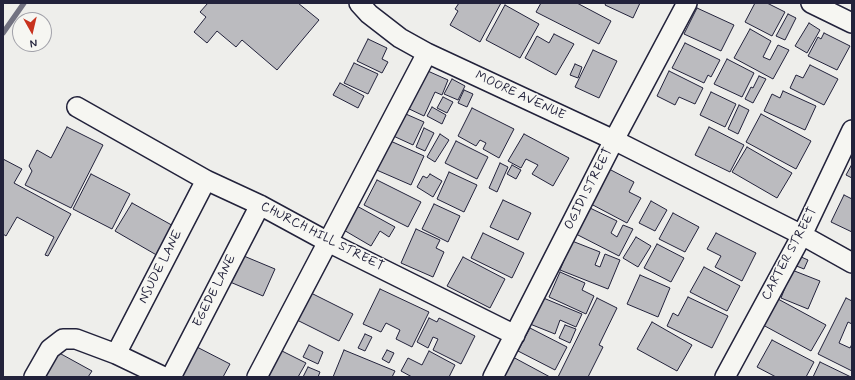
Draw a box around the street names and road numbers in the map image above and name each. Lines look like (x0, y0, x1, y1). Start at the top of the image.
street label: MOORE AVENUE (472, 68, 568, 124)
street label: OGIDI STREET (562, 145, 616, 233)
street label: CHURCH HILL STREET (258, 199, 386, 275)
street label: CARTER STREET (759, 205, 821, 303)
street label: NSUDE LANE (136, 228, 186, 306)
street label: EGEDE LANE (190, 252, 240, 330)

